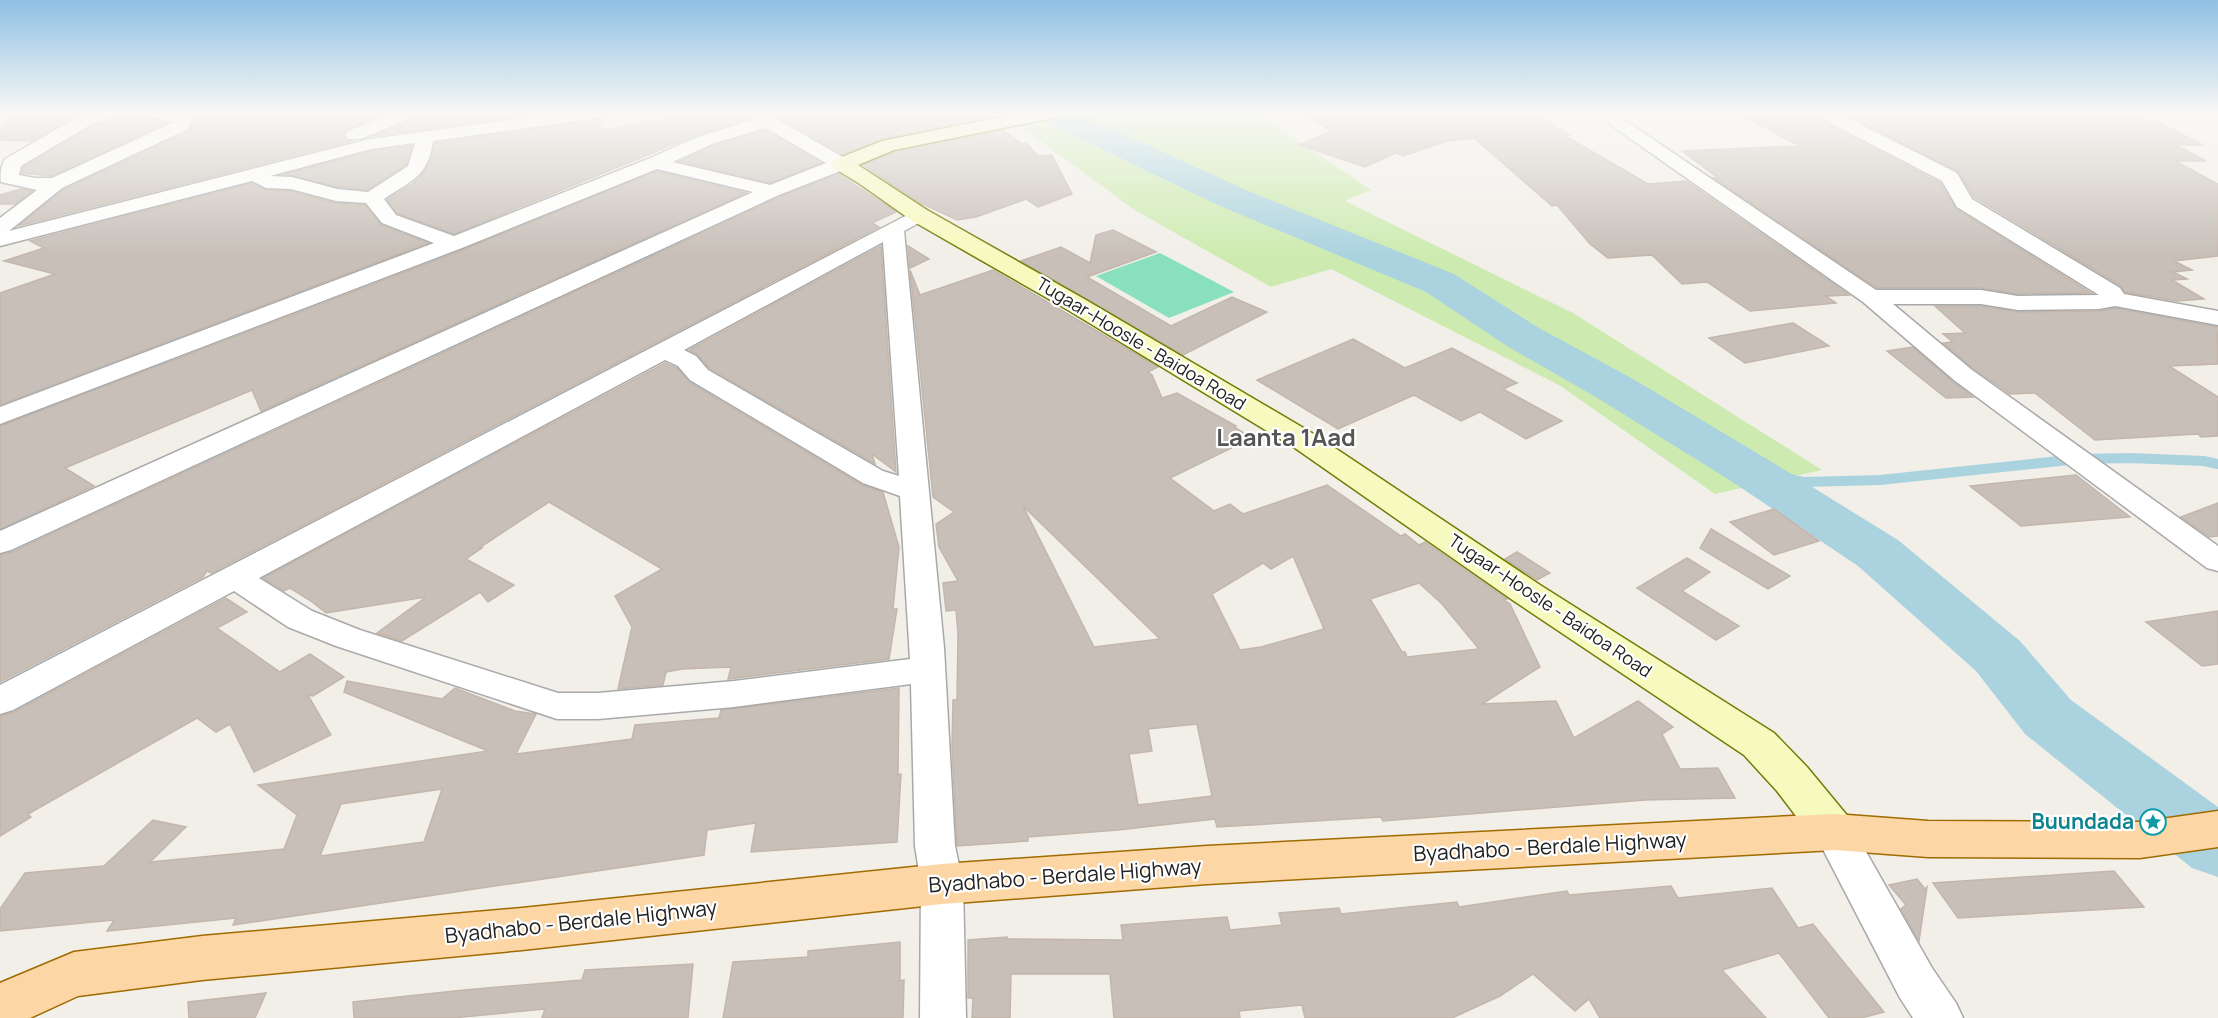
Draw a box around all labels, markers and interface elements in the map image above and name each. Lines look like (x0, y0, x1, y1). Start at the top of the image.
street label: Tugaar-Hoosle - Baidoa Road (1032, 271, 1251, 415)
district label: Laanta 1Aad (1216, 420, 1356, 453)
street label: Tugaar-Hoosle - Baidoa Road (1444, 528, 1657, 682)
place label: Buundada (2031, 807, 2134, 835)
place icon: Buundada (2138, 807, 2168, 837)
street label: Byadhabo - Berdale Highway (1413, 825, 1687, 867)
street label: Byadhabo - Berdale Highway (927, 851, 1202, 899)
street label: Byadhabo - Berdale Highway (443, 893, 718, 949)

